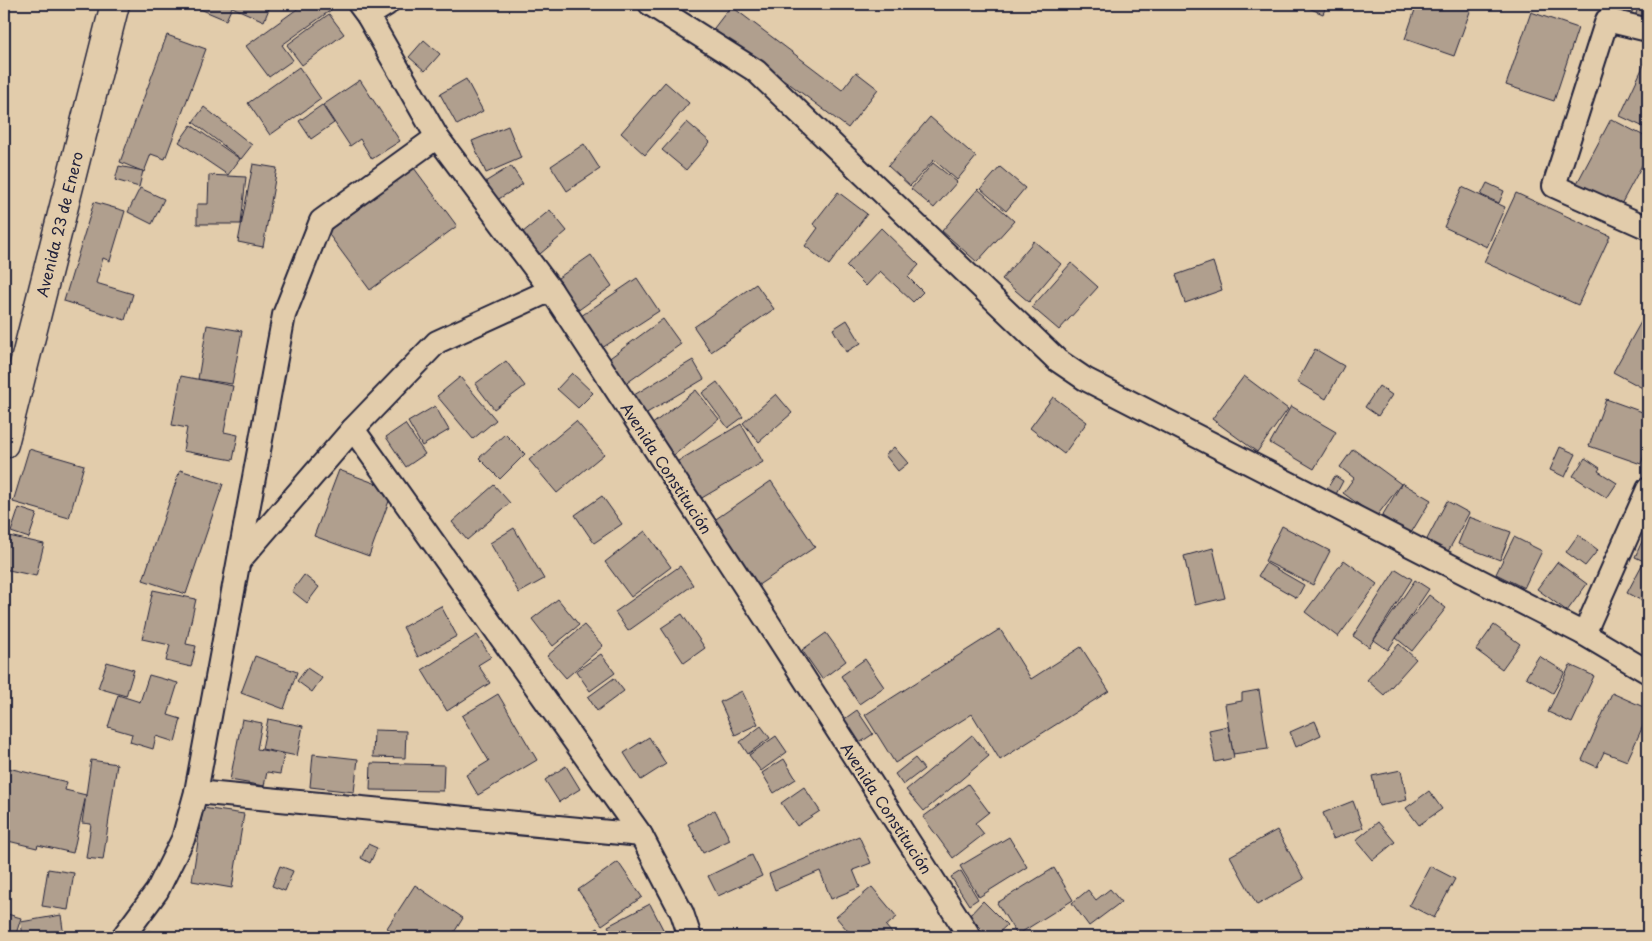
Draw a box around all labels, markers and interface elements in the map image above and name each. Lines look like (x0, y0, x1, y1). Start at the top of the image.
street label: Avenida 23 de Enero (30, 149, 88, 299)
street label: Avenida Constitución (616, 398, 718, 538)
street label: Avenida Constitución (836, 738, 938, 878)

